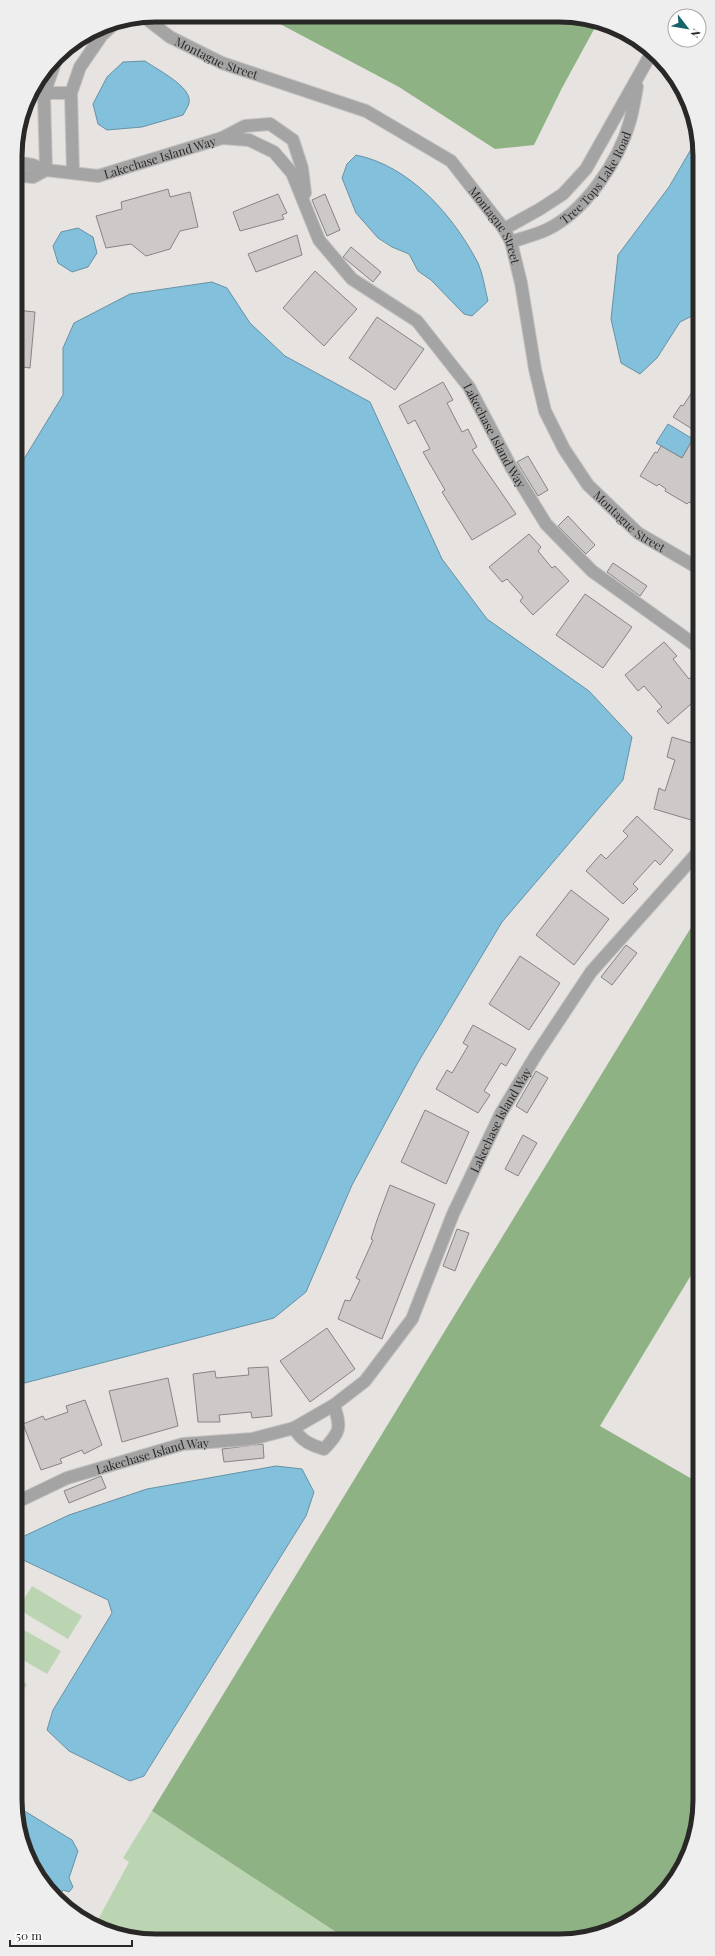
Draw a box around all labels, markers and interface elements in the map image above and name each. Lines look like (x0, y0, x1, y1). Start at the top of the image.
north arrow (667, 8, 707, 48)
text: N (687, 26, 704, 41)
street label: Montague Street (172, 33, 261, 83)
street label: Tree Tops Lake Road (557, 129, 634, 227)
street label: Lakechase Island Way (102, 132, 218, 182)
street label: Montague Street (466, 183, 524, 266)
street label: Lakechase Island Way (460, 380, 530, 491)
street label: Montague Street (590, 487, 669, 556)
street label: Lakechase Island Way (466, 1065, 535, 1175)
street label: Lakechase Island Way (94, 1434, 209, 1477)
scale bar (10, 1922, 132, 1948)
text: 50 m (16, 1927, 42, 1943)

